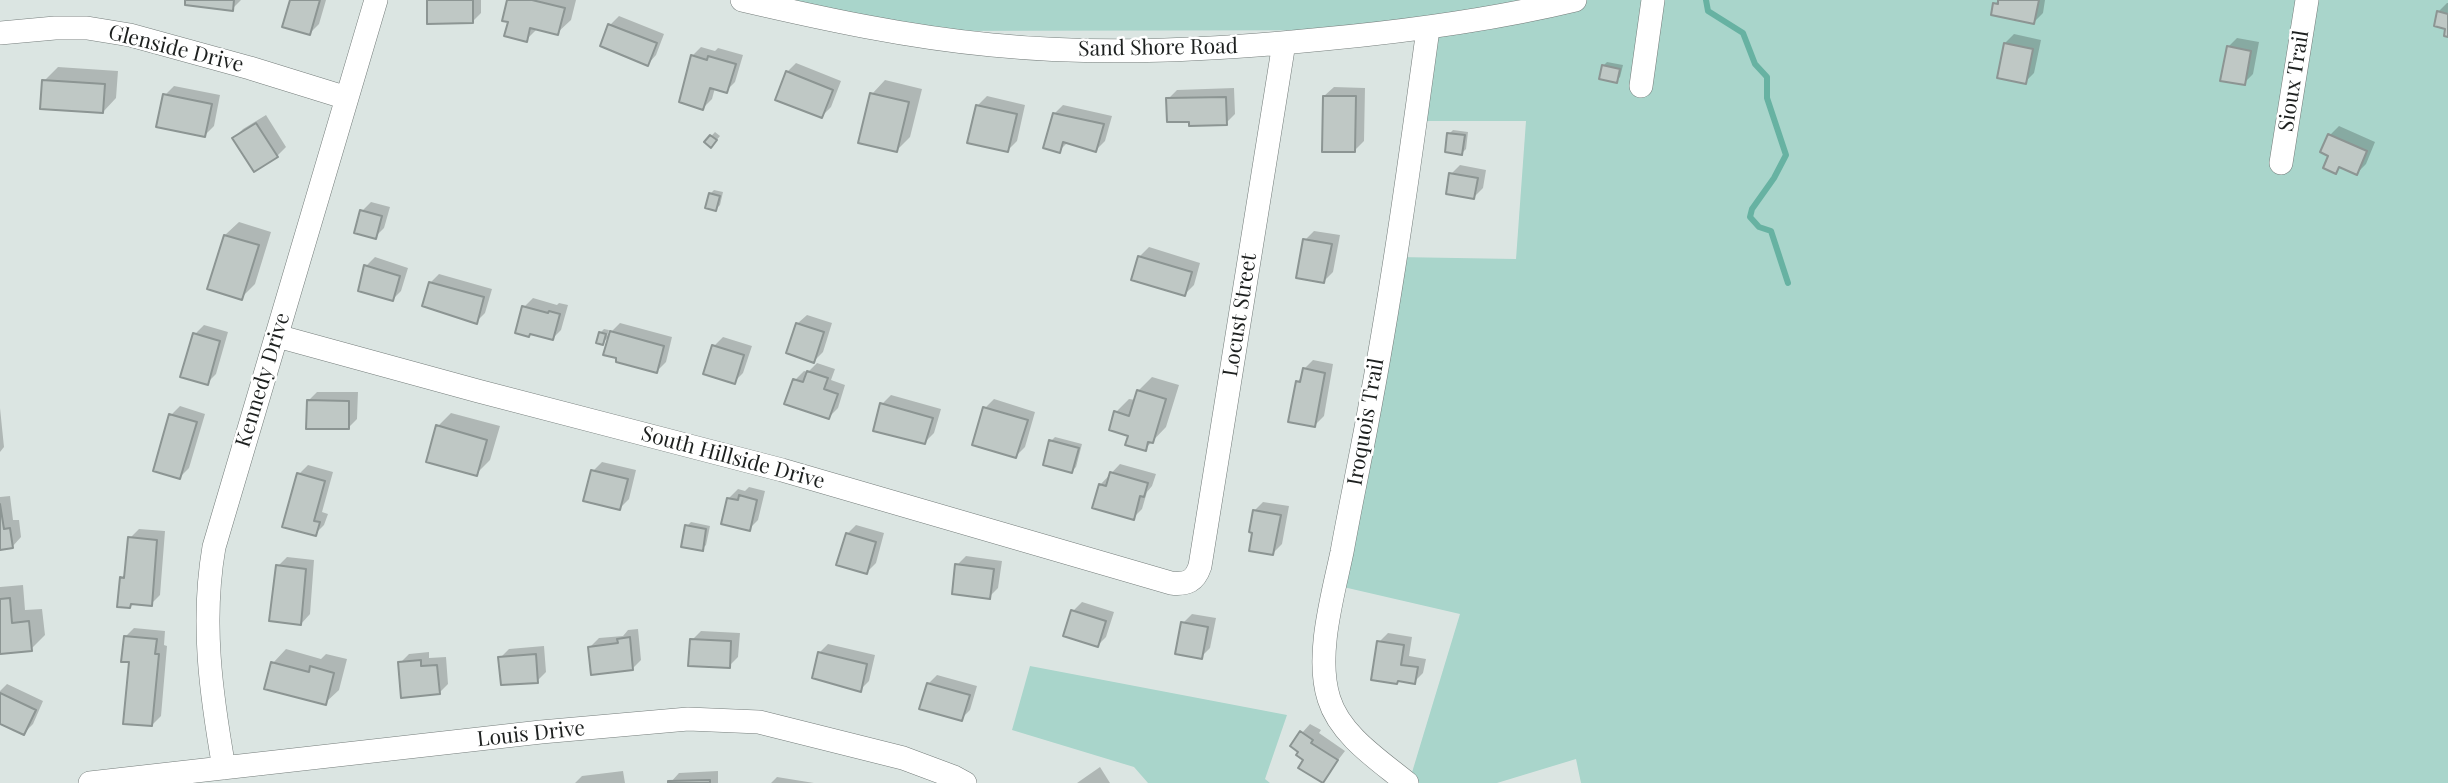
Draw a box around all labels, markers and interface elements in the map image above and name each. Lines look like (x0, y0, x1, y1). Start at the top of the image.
street label: Glenside Drive (106, 20, 246, 78)
street label: Sioux Trail (2274, 28, 2314, 134)
street label: Sand Shore Road (1078, 34, 1238, 62)
street label: Locust Street (1218, 251, 1262, 379)
street label: Kennedy Drive (231, 310, 295, 450)
street label: Iroquois Trail (1342, 356, 1390, 488)
street label: South Hillside Drive (638, 421, 828, 495)
street label: Louis Drive (476, 716, 586, 752)

